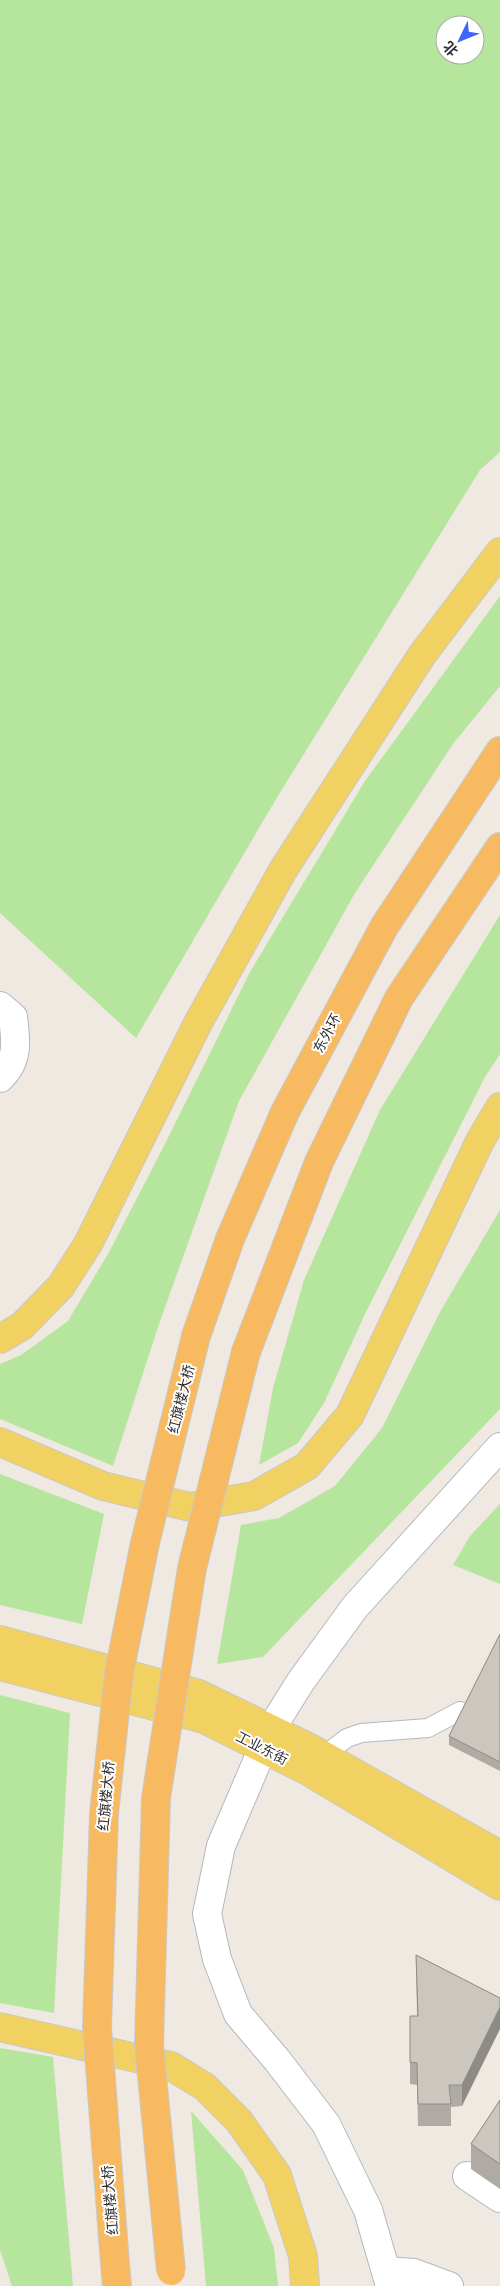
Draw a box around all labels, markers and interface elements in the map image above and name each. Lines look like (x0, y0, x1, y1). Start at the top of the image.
north arrow (435, 15, 485, 65)
text: 北 (439, 38, 462, 60)
street label: 东外环 (309, 1010, 345, 1056)
street label: 红旗楼大桥 (164, 1363, 198, 1435)
street label: 工业东街 (233, 1727, 291, 1769)
street label: 红旗楼大桥 (94, 1760, 118, 1832)
street label: 红旗楼大桥 (98, 2164, 122, 2236)

